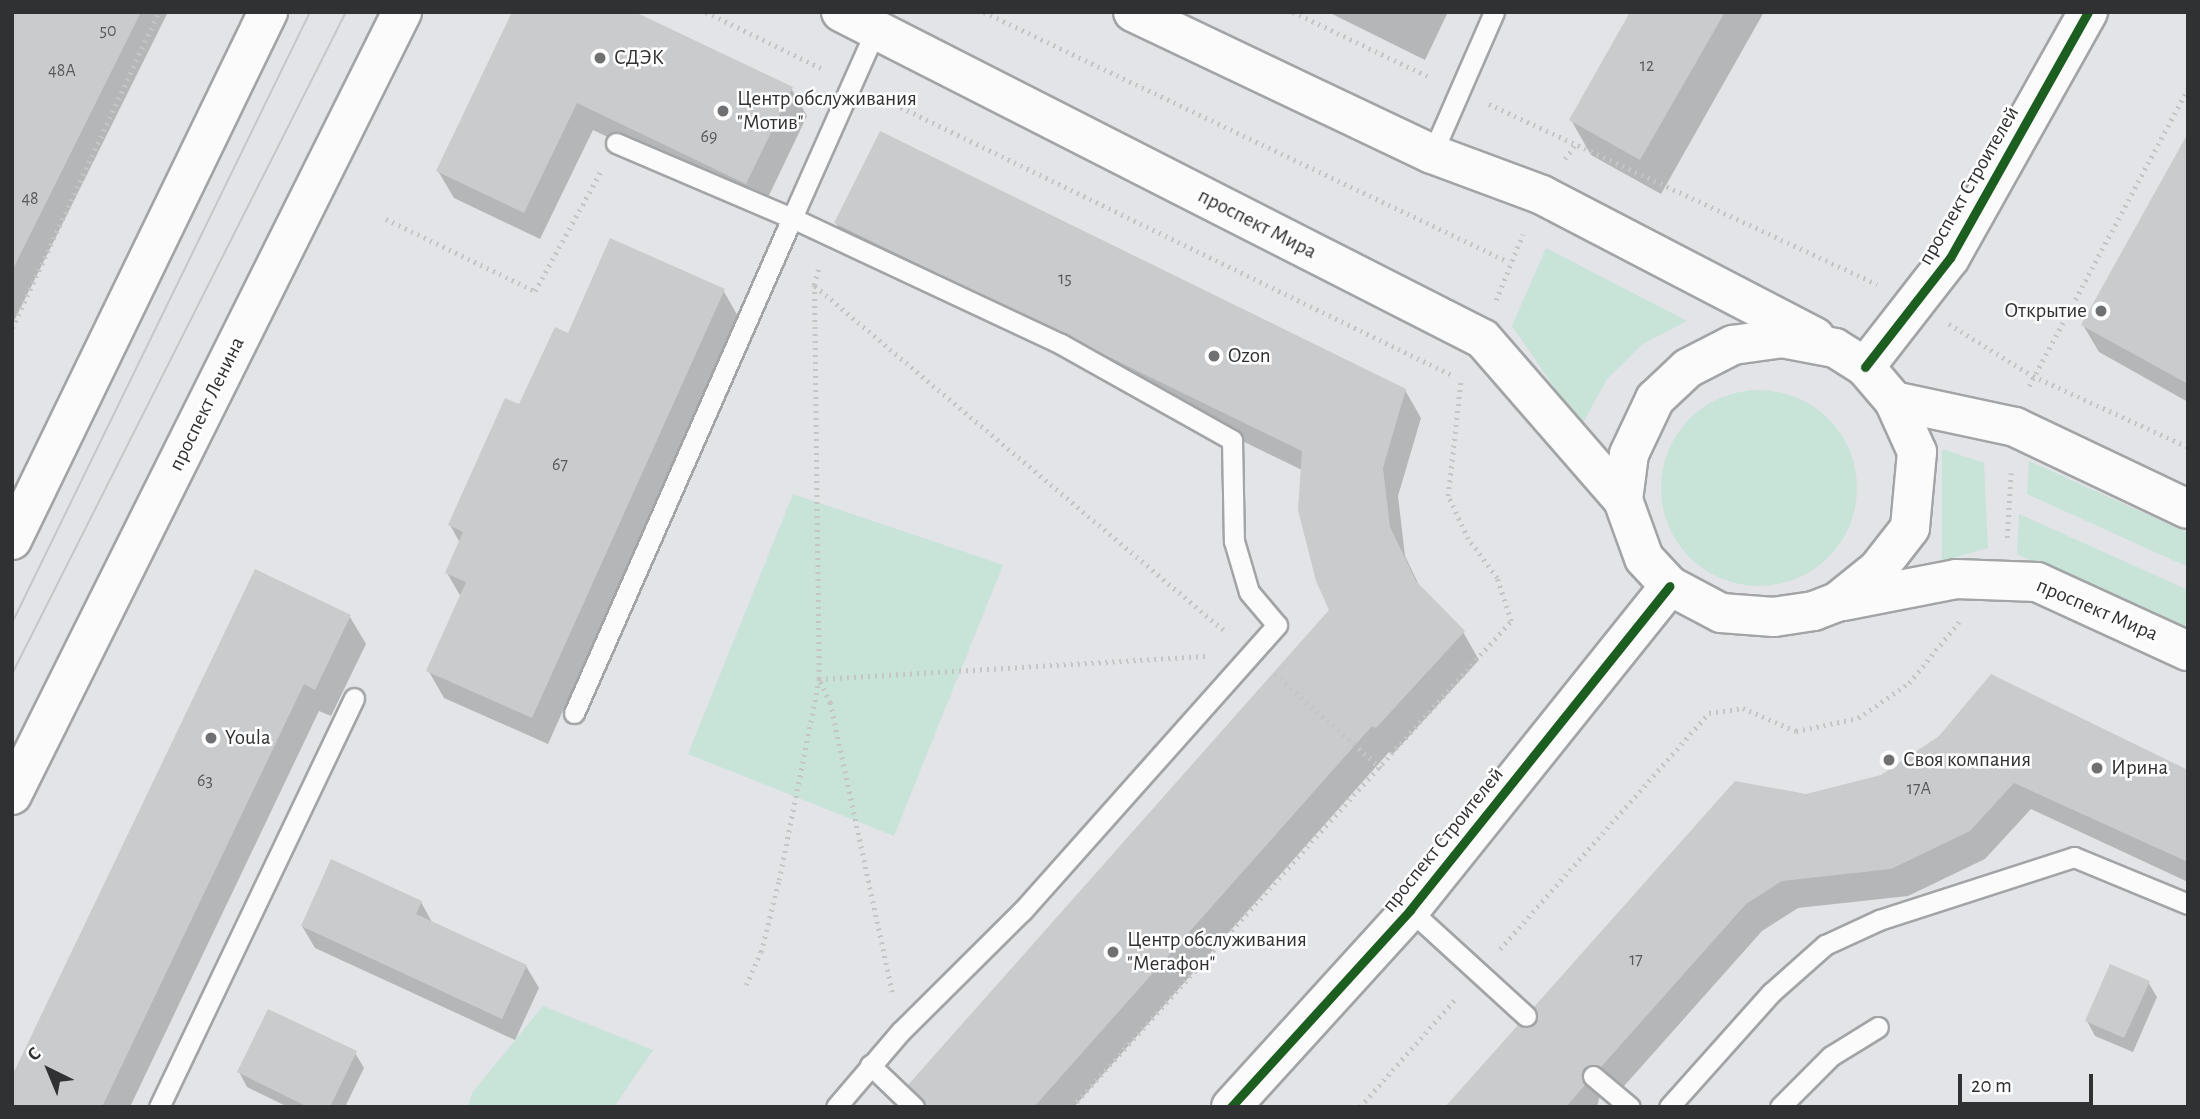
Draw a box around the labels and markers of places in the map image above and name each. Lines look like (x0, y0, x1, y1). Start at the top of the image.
place label: СДЭК (614, 45, 664, 71)
marker: СДЭК (592, 50, 608, 66)
place label: Центр обслуживания "Мотив" (737, 86, 917, 136)
marker: Центр обслуживания "Мотив" (715, 103, 731, 119)
place label: Открытие (2004, 298, 2087, 324)
marker: Открытие (2093, 303, 2109, 319)
place label: Ozon (1228, 343, 1271, 369)
marker: Ozon (1206, 348, 1222, 364)
place label: Youla (225, 725, 271, 751)
marker: Youla (203, 730, 219, 746)
place label: Своя компания (1903, 747, 2031, 773)
marker: Своя компания (1881, 752, 1897, 768)
place label: Ирина (2111, 755, 2168, 781)
marker: Ирина (2089, 760, 2105, 776)
place label: Центр обслуживания "Мегафон" (1127, 927, 1307, 977)
marker: Центр обслуживания "Мегафон" (1105, 944, 1121, 960)

